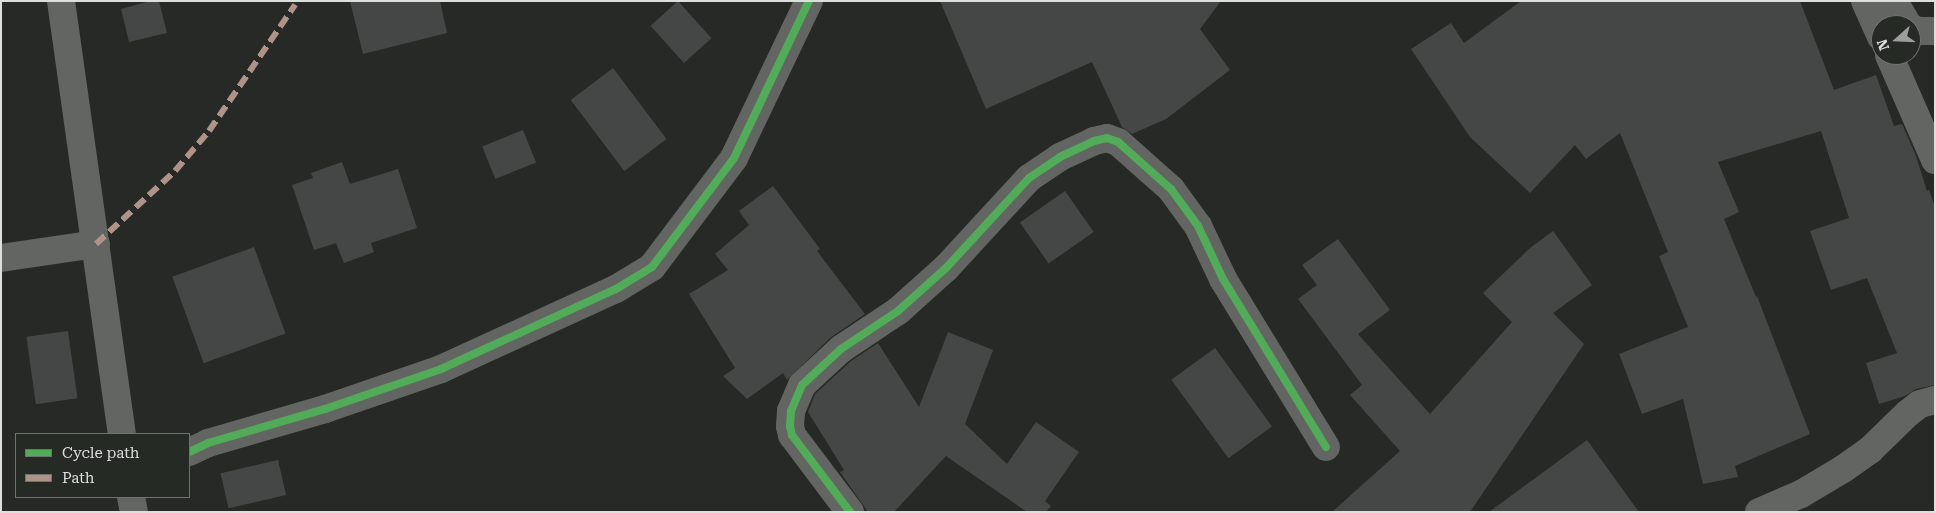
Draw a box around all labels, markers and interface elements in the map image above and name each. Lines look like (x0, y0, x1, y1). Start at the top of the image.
north arrow (1871, 15, 1921, 65)
text: N (1873, 37, 1892, 53)
legend (15, 433, 190, 498)
text: Cycle path (62, 444, 139, 462)
text: Path (62, 469, 95, 487)

